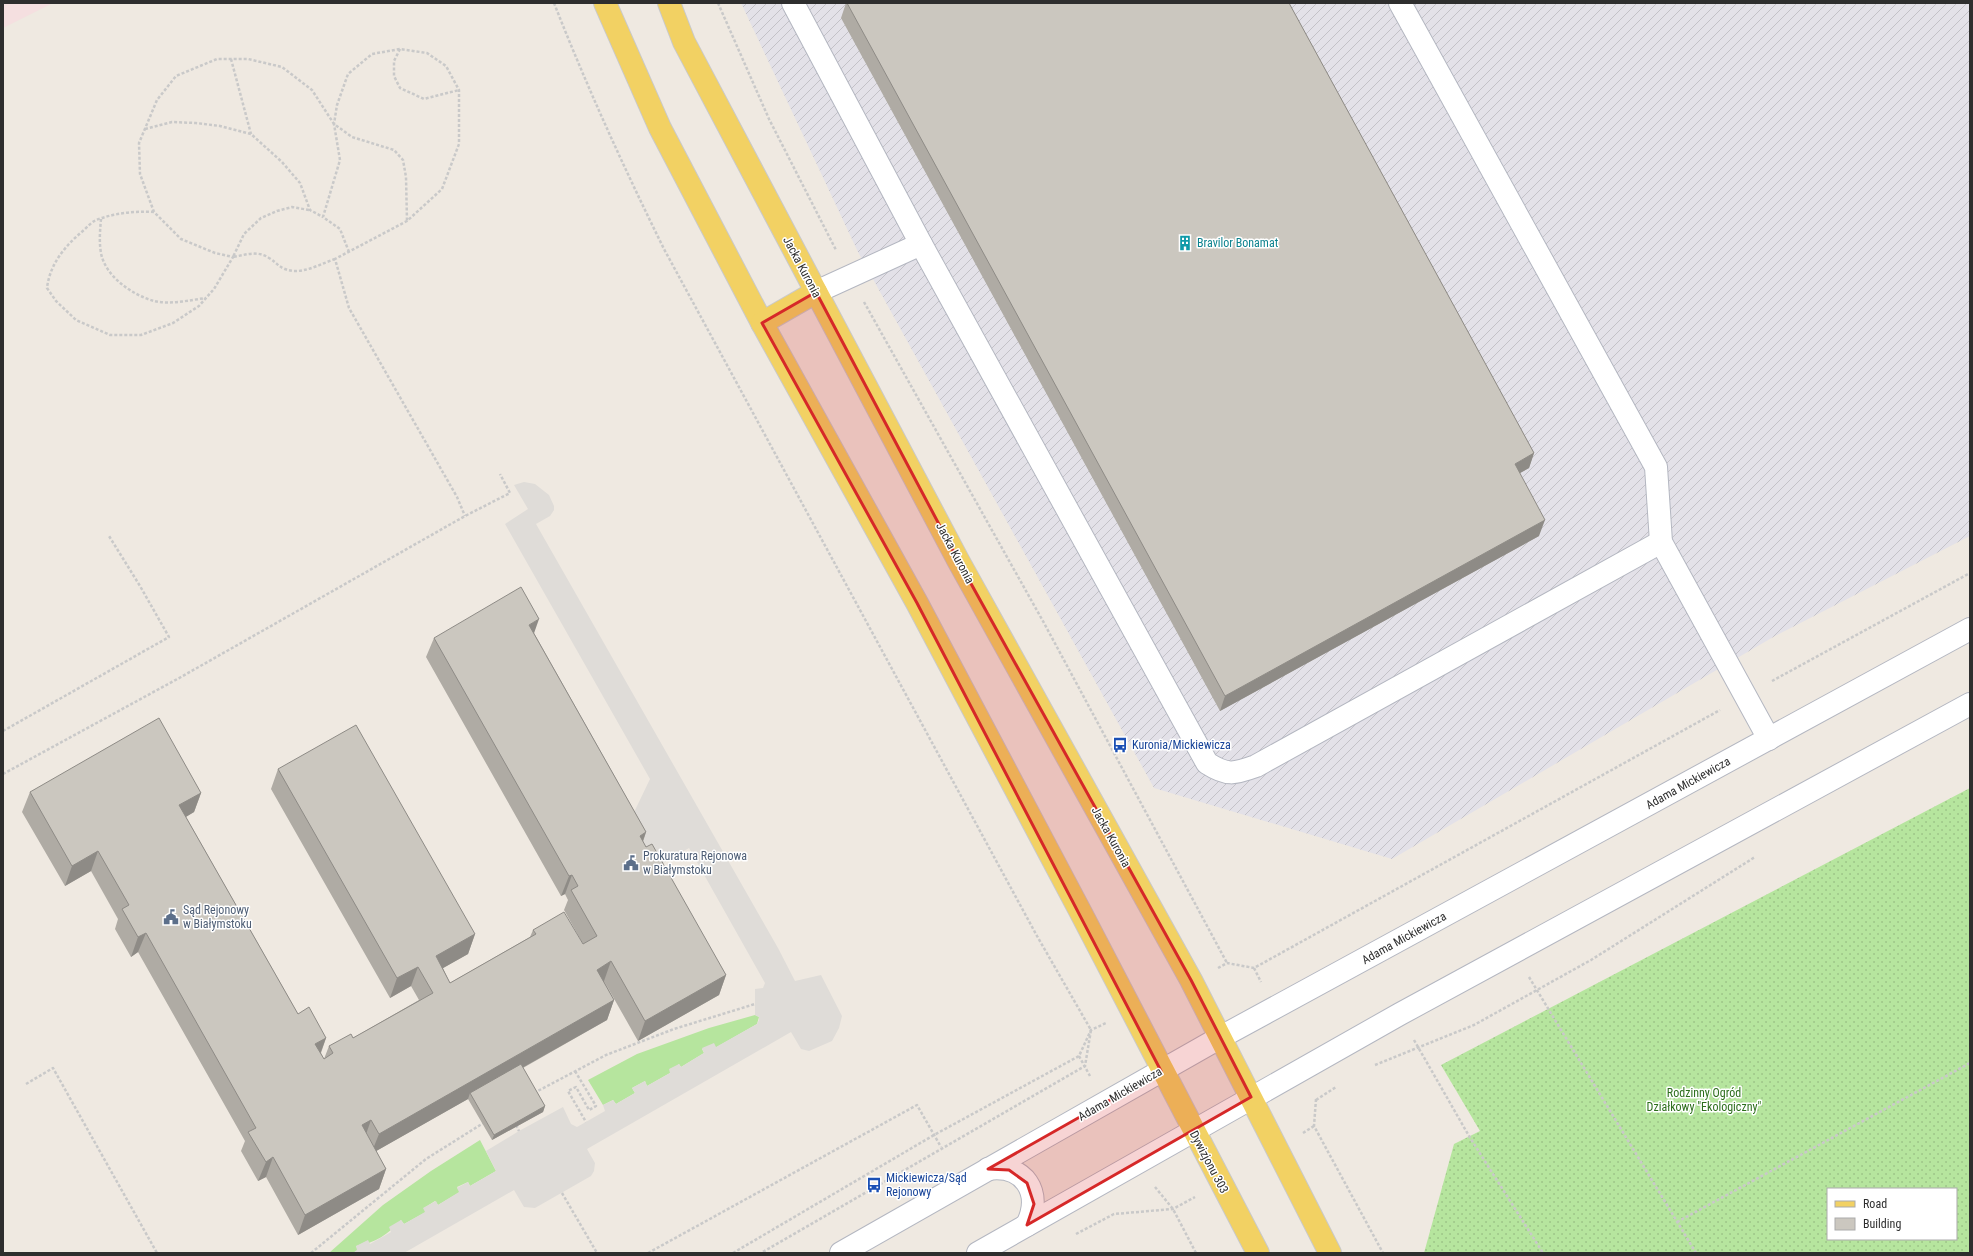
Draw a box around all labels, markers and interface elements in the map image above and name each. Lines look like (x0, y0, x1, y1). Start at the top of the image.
street label: Jacka Kuronia (780, 234, 824, 300)
building icon: Bravilor Bonamat (1176, 234, 1194, 252)
place label: Bravilor Bonamat (1197, 236, 1279, 250)
street label: Jacka Kuronia (933, 520, 977, 586)
bus stop icon: Kuronia/Mickiewicza (1111, 736, 1129, 754)
place label: Kuronia/Mickiewicza (1132, 738, 1231, 752)
street label: Adama Mickiewicza (1643, 754, 1733, 812)
street label: Jacka Kuronia (1089, 804, 1134, 870)
place label: Prokuratura Rejonowa w Białymstoku (643, 849, 747, 877)
public building icon: Prokuratura Rejonowa w Białymstoku (622, 854, 640, 872)
place label: Sąd Rejonowy w Białymstoku (183, 903, 252, 931)
public building icon: Sąd Rejonowy w Białymstoku (162, 908, 180, 926)
street label: Adama Mickiewicza (1359, 909, 1449, 967)
street label: Adama Mickiewicza (1076, 1064, 1165, 1124)
park label: Rodzinny Ogród Działkowy "Ekologiczny" (1647, 1086, 1762, 1114)
street label: Dywizjonu 303 (1187, 1128, 1231, 1196)
place label: Mickiewicza/Sąd Rejonowy (886, 1171, 967, 1199)
bus stop icon: Mickiewicza/Sąd Rejonowy (865, 1176, 883, 1194)
legend (1827, 1188, 1957, 1240)
text: Road (1863, 1197, 1887, 1211)
text: Building (1863, 1217, 1901, 1231)

